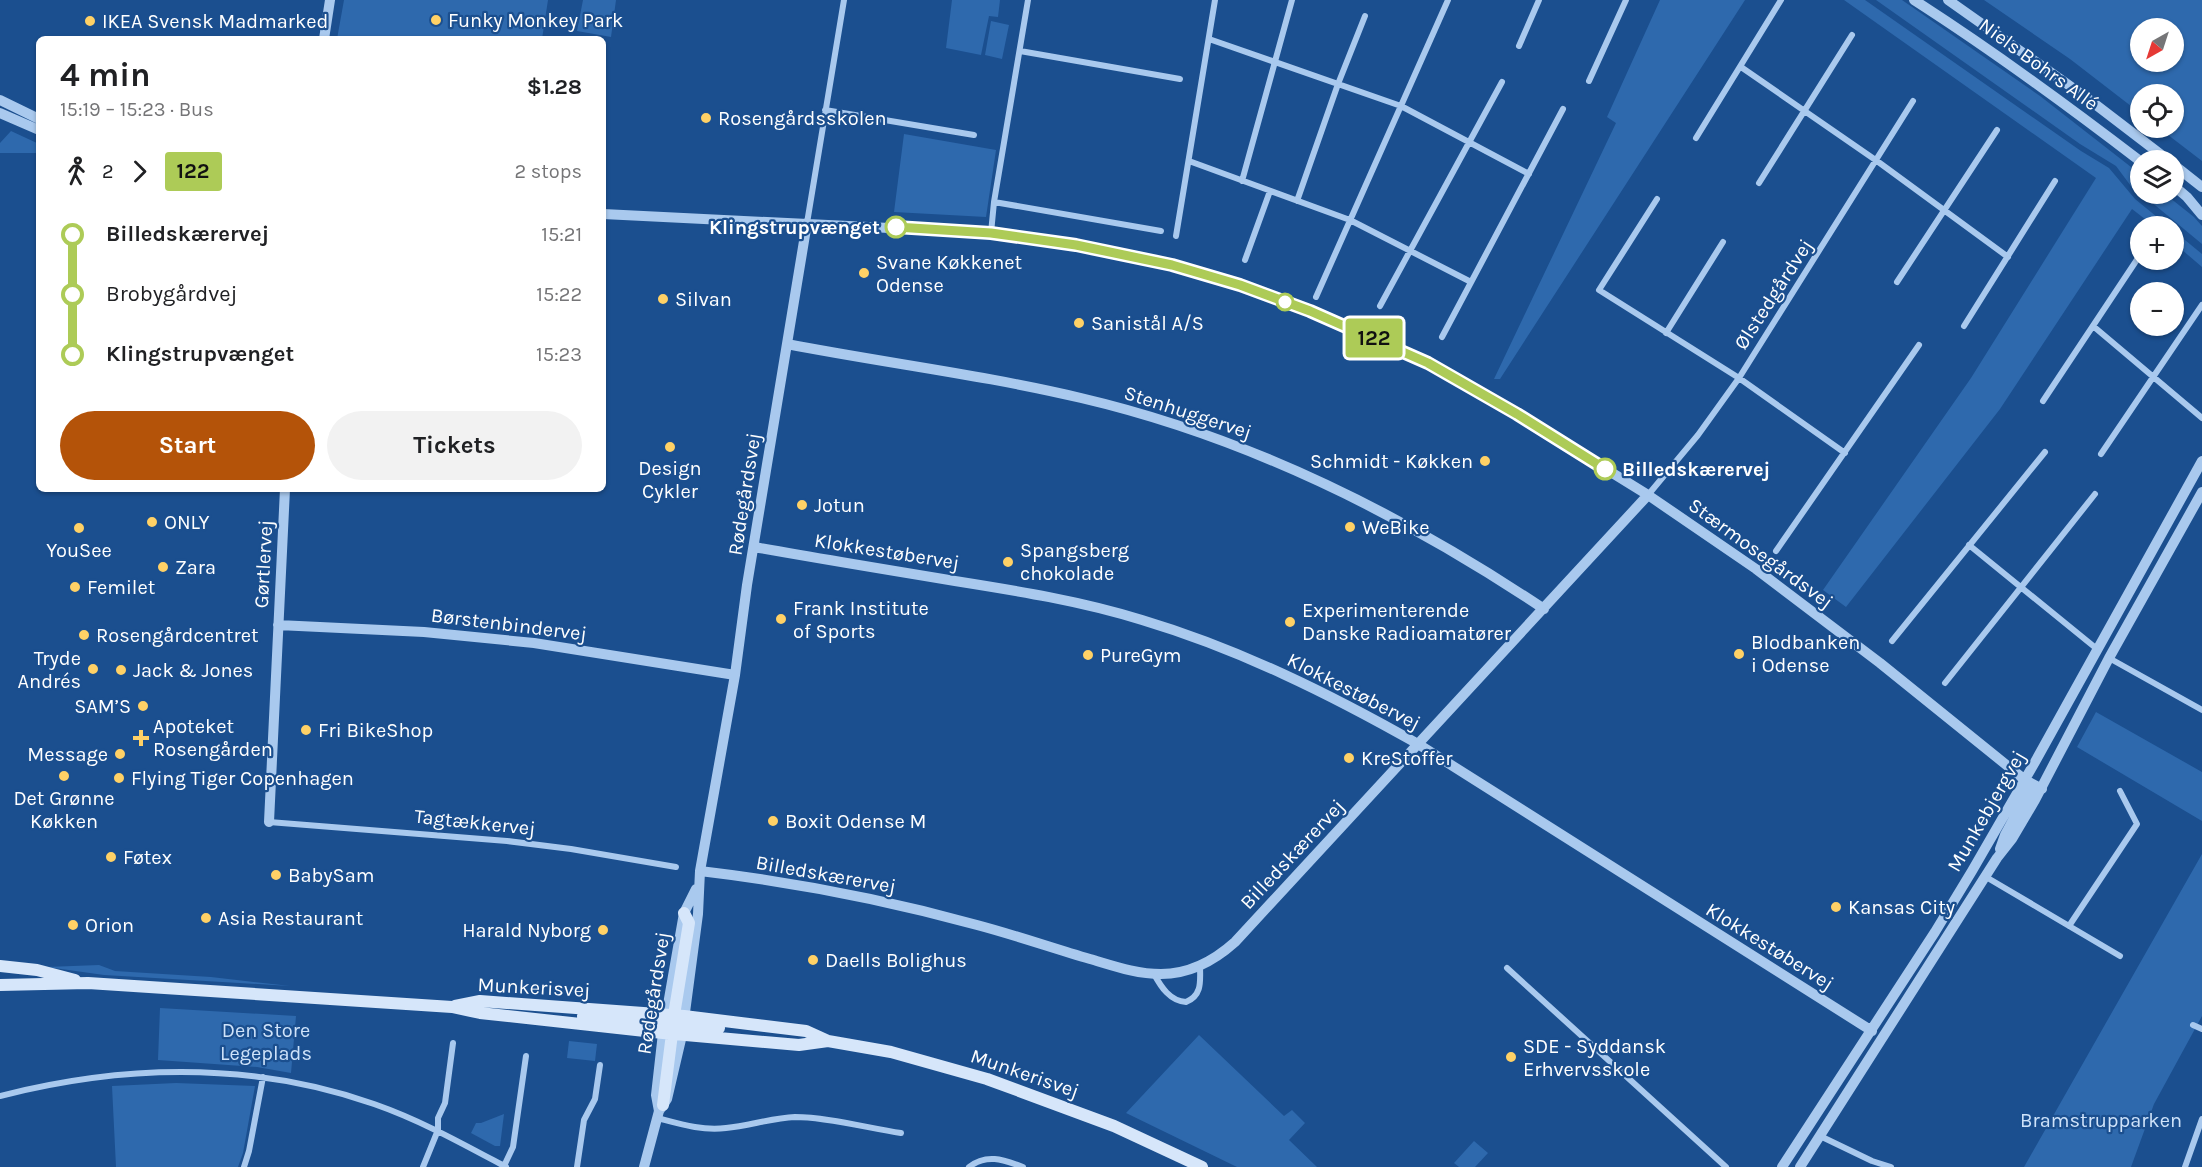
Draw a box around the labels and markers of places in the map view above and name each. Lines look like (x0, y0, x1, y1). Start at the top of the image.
place label: Funky Monkey Park (448, 9, 623, 32)
place label: IKEA Svensk Madmarked (102, 10, 328, 33)
marker: Funky Monkey Park (429, 13, 443, 27)
marker: IKEA Svensk Madmarked (83, 14, 97, 28)
place label: Rosengårdsskolen (718, 107, 887, 130)
marker: Rosengårdsskolen (699, 111, 713, 125)
place label: Klingstrupvænget (709, 216, 880, 239)
marker: Klingstrupvænget (885, 216, 907, 238)
place label: Svane Køkkenet Odense (876, 251, 1022, 297)
marker: Svane Køkkenet Odense (857, 266, 871, 280)
place label: Silvan (675, 288, 732, 311)
marker: Silvan (656, 292, 670, 306)
unlabelled marker (1276, 293, 1294, 311)
place label: Sanistål A/S (1091, 312, 1204, 335)
marker: Sanistål A/S (1072, 316, 1086, 330)
marker: Design Cykler (663, 440, 677, 454)
place label: Schmidt - Køkken (1310, 450, 1473, 473)
marker: Schmidt - Køkken (1478, 454, 1492, 468)
place label: Design Cykler (638, 457, 702, 503)
marker: Billedskærervej (1594, 458, 1616, 480)
place label: Billedskærervej (1622, 458, 1770, 481)
place label: Jotun (814, 494, 865, 517)
marker: Jotun (795, 498, 809, 512)
place label: ONLY (164, 511, 210, 534)
marker: ONLY (145, 515, 159, 529)
place label: WeBike (1362, 516, 1429, 539)
marker: WeBike (1343, 520, 1357, 534)
marker: YouSee (72, 521, 86, 535)
place label: YouSee (46, 539, 112, 562)
place label: Spangsberg chokolade (1020, 539, 1129, 585)
marker: Spangsberg chokolade (1001, 555, 1015, 569)
place label: Zara (175, 556, 216, 579)
marker: Zara (156, 560, 170, 574)
place label: Femilet (87, 576, 156, 599)
marker: Femilet (68, 580, 82, 594)
place label: Frank Institute of Sports (793, 597, 929, 643)
place label: Experimenterende Danske Radioamatører (1302, 599, 1512, 645)
marker: Frank Institute of Sports (774, 612, 788, 626)
marker: Experimenterende Danske Radioamatører (1283, 615, 1297, 629)
place label: Rosengårdcentret (96, 624, 259, 647)
marker: Rosengårdcentret (77, 628, 91, 642)
place label: Blodbanken i Odense (1751, 631, 1860, 677)
place label: PureGym (1100, 644, 1182, 667)
place label: Tryde Andrés (18, 647, 81, 693)
marker: Blodbanken i Odense (1732, 647, 1746, 661)
marker: PureGym (1081, 648, 1095, 662)
place label: Jack & Jones (133, 659, 253, 682)
marker: Tryde Andrés (86, 662, 100, 676)
marker: Jack & Jones (114, 663, 128, 677)
place label: SAM’S (74, 695, 131, 718)
marker: SAM’S (136, 699, 150, 713)
place label: Apoteket Rosengården (153, 715, 273, 761)
place label: Fri BikeShop (318, 719, 433, 742)
marker: Fri BikeShop (299, 723, 313, 737)
marker: Apoteket Rosengården (134, 731, 148, 745)
place label: Message (27, 743, 108, 766)
marker: Message (113, 747, 127, 761)
place label: KreStoffer (1361, 747, 1453, 770)
marker: KreStoffer (1342, 751, 1356, 765)
place label: Flying Tiger Copenhagen (131, 767, 354, 790)
marker: Det Grønne Køkken (57, 769, 71, 783)
marker: Flying Tiger Copenhagen (112, 771, 126, 785)
place label: Det Grønne Køkken (13, 787, 115, 833)
place label: Boxit Odense M (785, 810, 926, 833)
marker: Boxit Odense M (766, 814, 780, 828)
place label: Føtex (123, 846, 172, 869)
marker: Føtex (104, 850, 118, 864)
place label: BabySam (288, 864, 374, 887)
marker: BabySam (269, 868, 283, 882)
place label: Kansas City (1848, 896, 1955, 919)
marker: Kansas City (1829, 900, 1843, 914)
place label: Asia Restaurant (218, 907, 364, 930)
marker: Asia Restaurant (199, 911, 213, 925)
place label: Orion (85, 914, 134, 937)
marker: Orion (66, 918, 80, 932)
place label: Harald Nyborg (462, 919, 591, 942)
marker: Harald Nyborg (596, 923, 610, 937)
place label: Daells Bolighus (825, 949, 967, 972)
marker: Daells Bolighus (806, 953, 820, 967)
place label: SDE - Syddansk Erhvervsskole (1523, 1035, 1666, 1081)
marker: SDE - Syddansk Erhvervsskole (1504, 1050, 1518, 1064)

